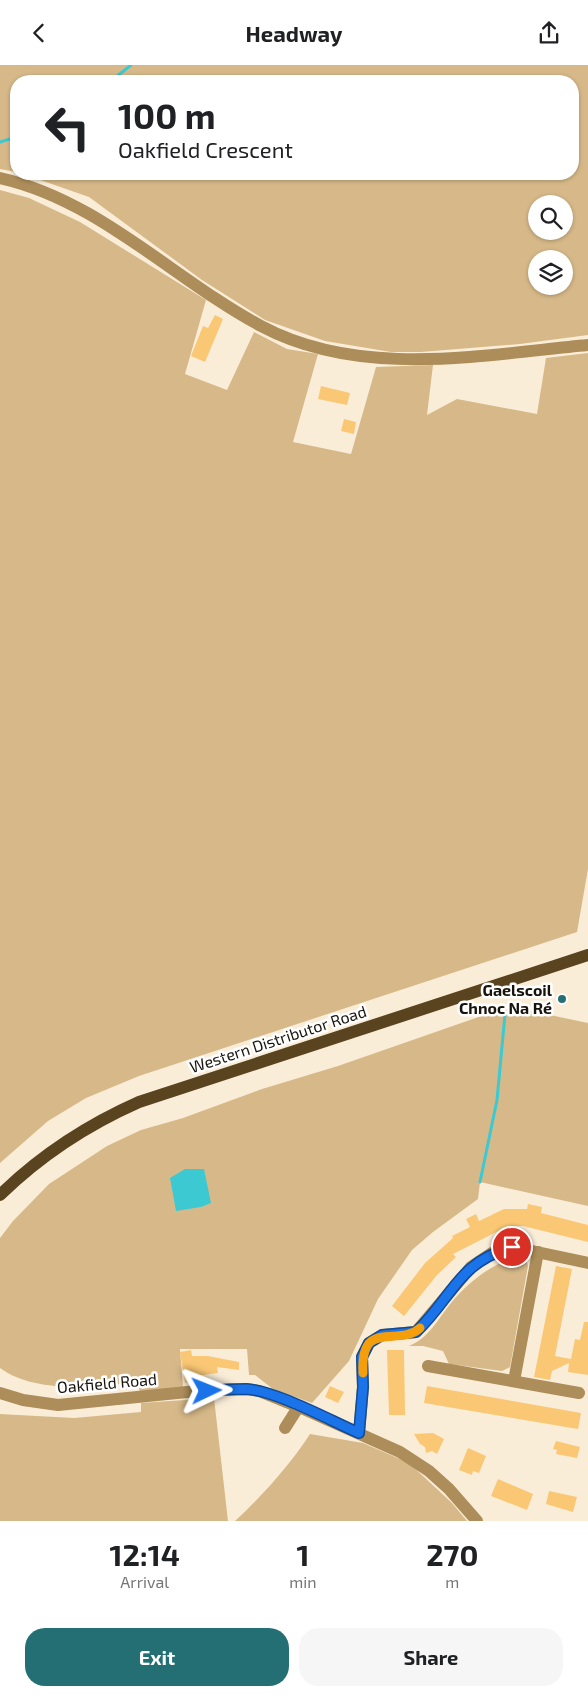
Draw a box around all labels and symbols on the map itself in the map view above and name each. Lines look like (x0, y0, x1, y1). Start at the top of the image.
place label: Gaelscoil Chnoc Na Ré (459, 980, 553, 1017)
marker: Gaelscoil Chnoc Na Ré (556, 993, 568, 1005)
street label: Western Distributor Road (187, 1001, 369, 1076)
pin (491, 1226, 533, 1268)
position arrow (180, 1364, 232, 1416)
street label: Oakfield Road (56, 1369, 158, 1396)

